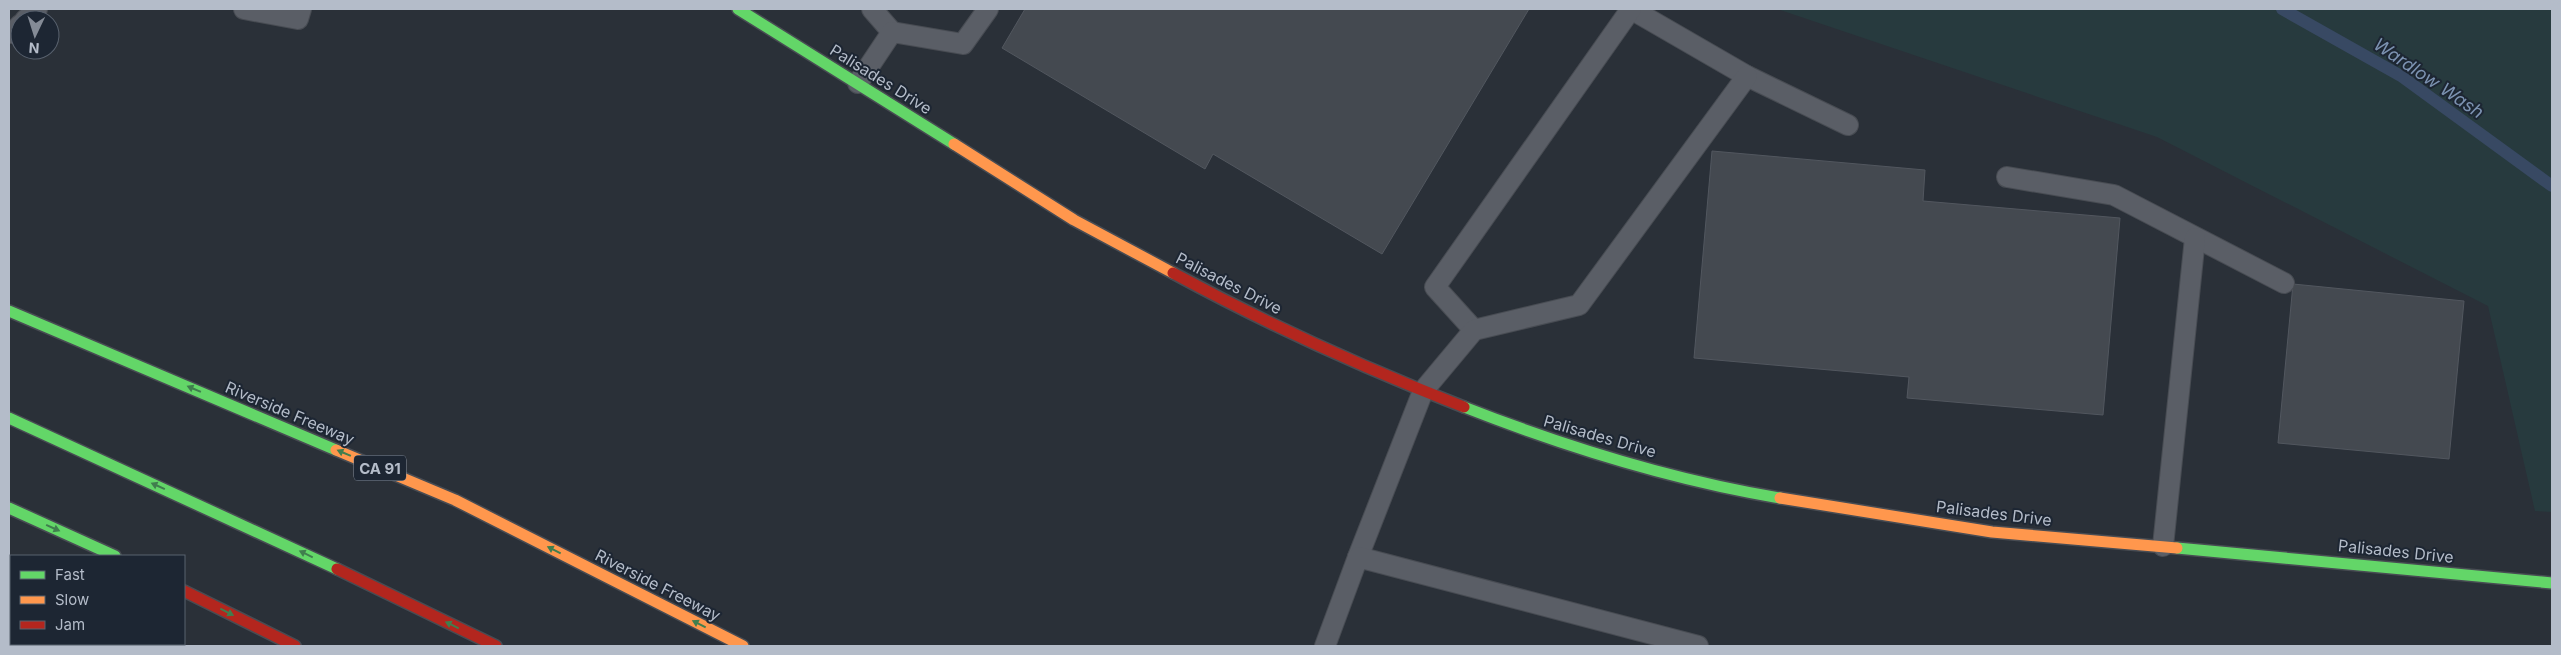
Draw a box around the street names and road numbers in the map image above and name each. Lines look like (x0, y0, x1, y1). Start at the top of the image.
street label: Palisades Drive (826, 40, 936, 118)
street label: Palisades Drive (1173, 248, 1285, 318)
street label: Riverside Freeway (223, 377, 357, 449)
street label: Palisades Drive (1541, 410, 1659, 462)
road number: CA 91 (354, 456, 406, 480)
street label: Palisades Drive (1935, 496, 2053, 530)
street label: Palisades Drive (2337, 535, 2455, 567)
street label: Riverside Freeway (592, 545, 724, 625)

